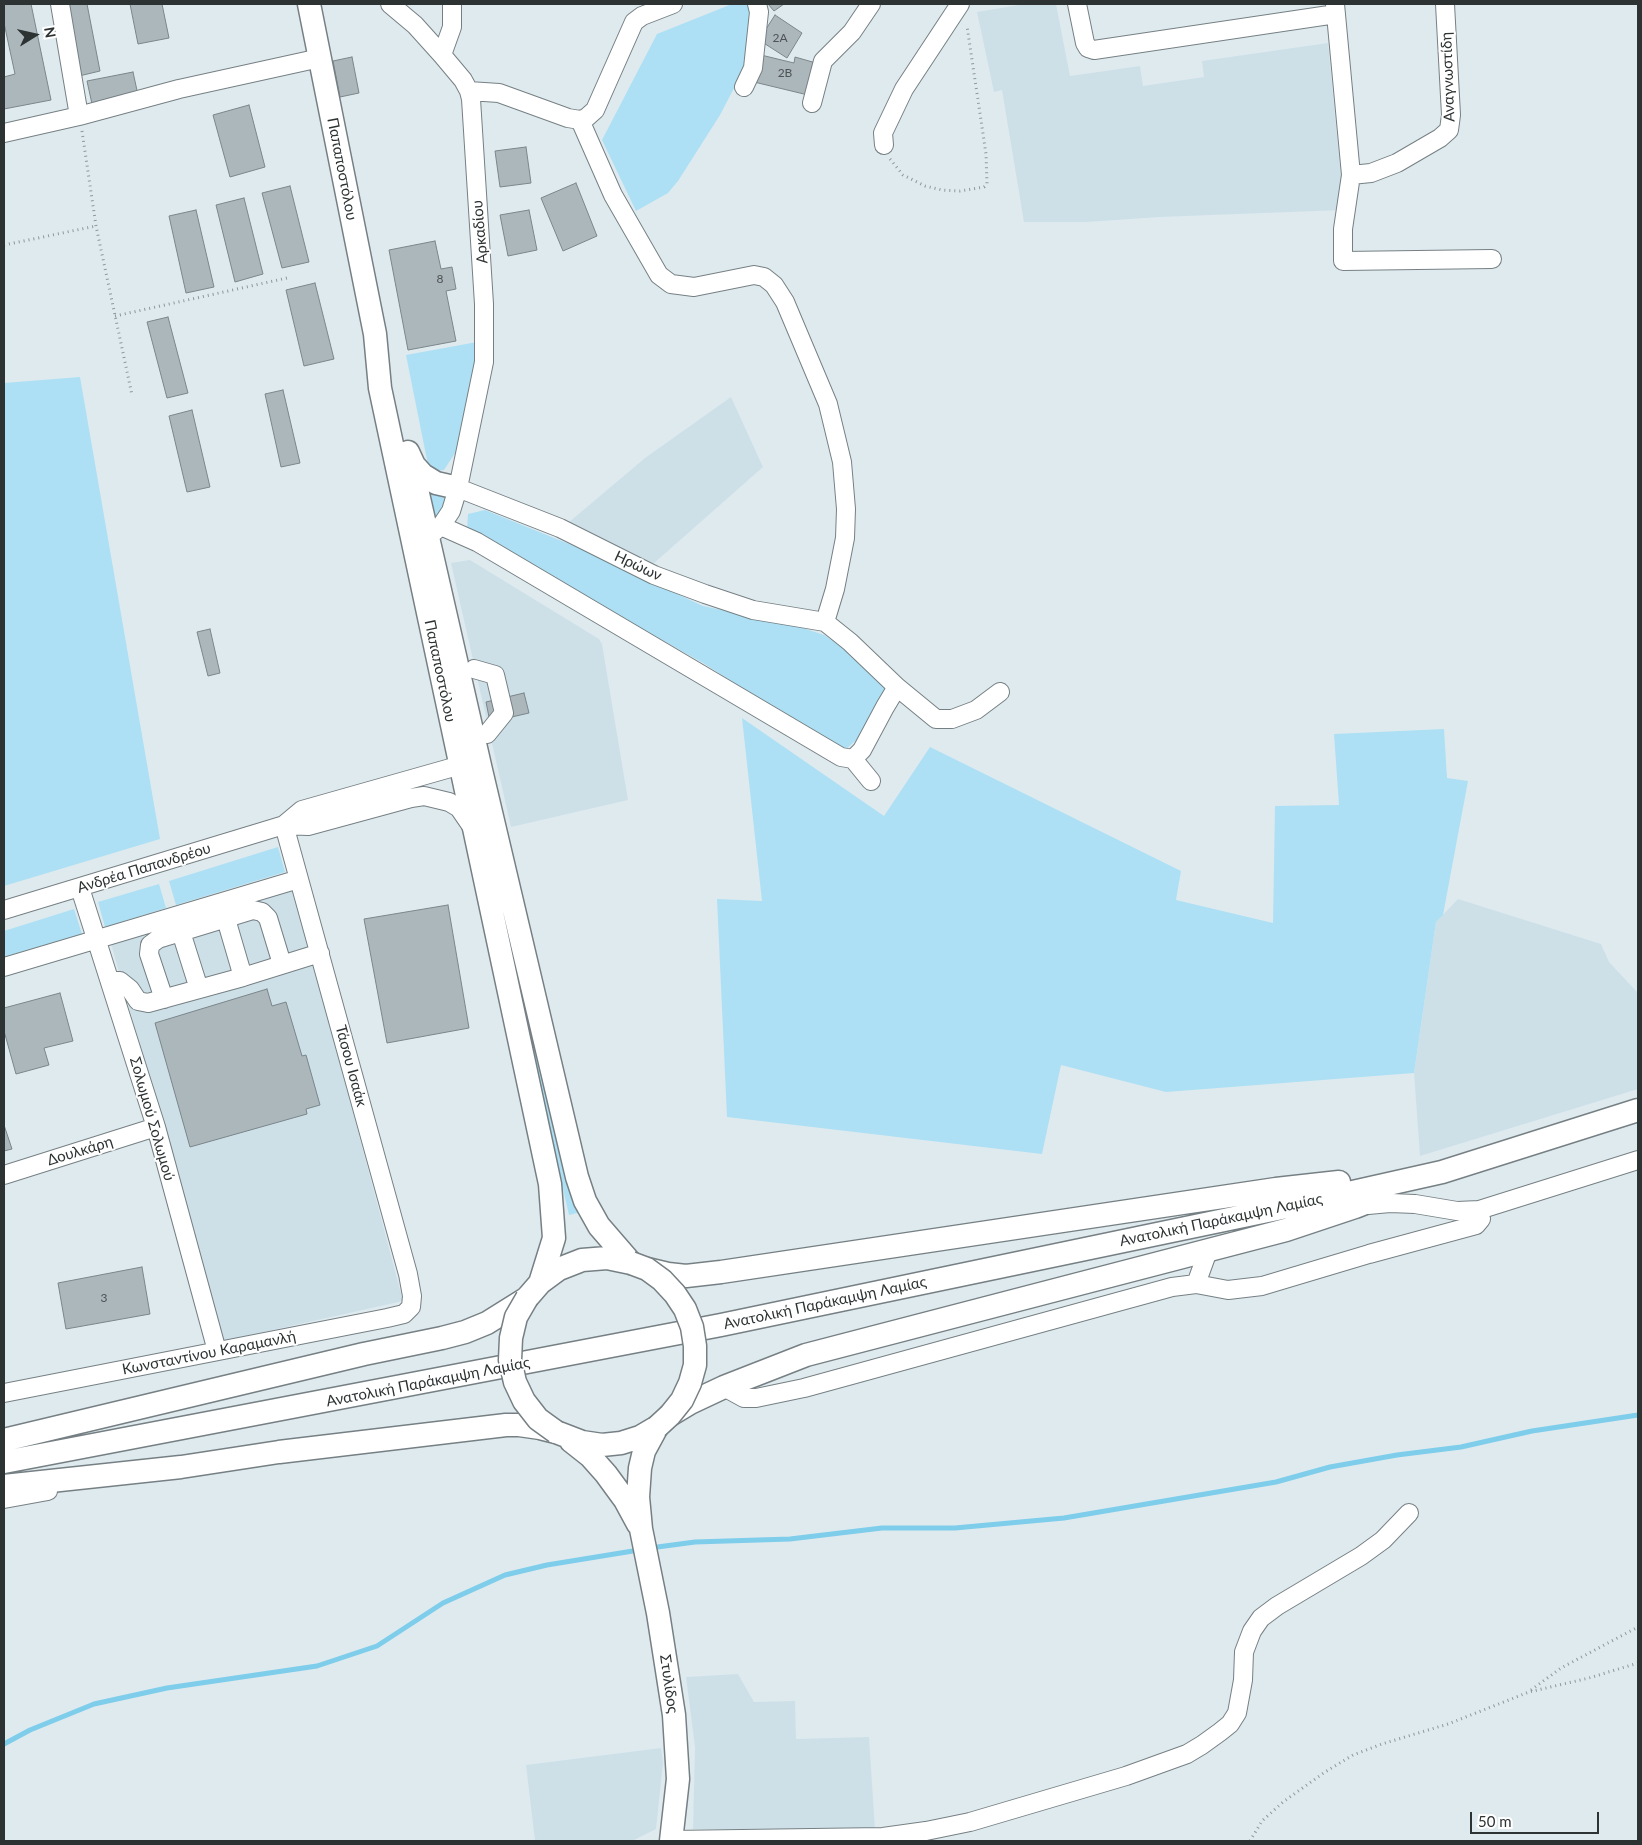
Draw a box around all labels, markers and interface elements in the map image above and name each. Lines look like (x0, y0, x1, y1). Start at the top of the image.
north arrow (10, 10, 60, 60)
text: N (41, 26, 60, 39)
house number: 2Α (772, 31, 788, 45)
street label: Αναγνωστίδη (1437, 32, 1459, 122)
house number: 2Β (778, 66, 792, 80)
street label: Παπαποστόλου (323, 116, 361, 222)
street label: Αρκαδίου (468, 199, 492, 265)
house number: 8 (437, 272, 443, 286)
street label: Ηρώων (611, 547, 665, 585)
street label: Παπαποστόλου (420, 618, 460, 724)
street label: Ανδρέα Παπανδρέου (75, 839, 213, 897)
street label: Τάσου Ισαάκ (331, 1023, 371, 1109)
street label: Σολωμού Σολωμού (126, 1055, 178, 1183)
street label: Δουλκάρη (45, 1132, 115, 1170)
street label: Ανατολική Παράκαμψη Λαμίας (1118, 1190, 1324, 1250)
street label: Ανατολική Παράκαμψη Λαμίας (722, 1273, 928, 1333)
house number: 3 (101, 1291, 107, 1305)
street label: Κωνσταντίνου Καραμανλή (121, 1327, 297, 1379)
street label: Ανατολική Παράκαμψη Λαμίας (325, 1353, 531, 1411)
street label: Στυλίδος (656, 1653, 682, 1715)
scale bar (1472, 1802, 1601, 1834)
text: 50 m (1478, 1812, 1512, 1830)

